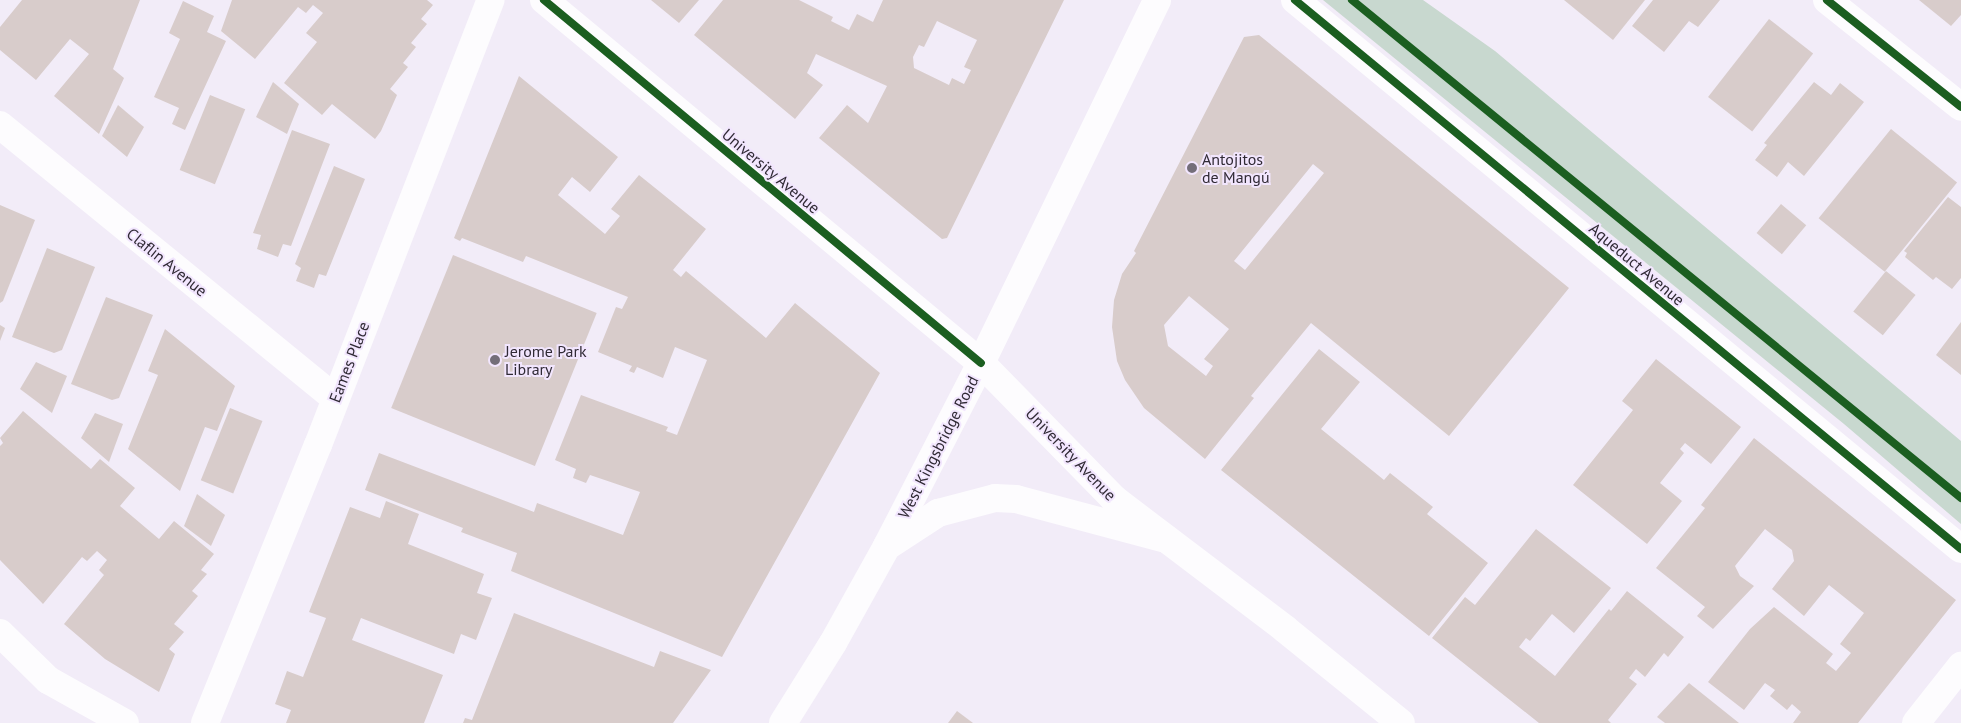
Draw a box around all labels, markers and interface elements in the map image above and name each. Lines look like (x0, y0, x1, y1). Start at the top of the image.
street label: University Avenue (718, 124, 824, 218)
place label: Antojitos de Mangú (1202, 149, 1270, 187)
marker: Antojitos de Mangú (1186, 162, 1198, 174)
street label: Aqueduct Avenue (1585, 219, 1689, 309)
street label: Claflin Avenue (123, 224, 211, 300)
street label: Eames Place (325, 319, 373, 405)
place label: Jerome Park Library (505, 341, 587, 379)
marker: Jerome Park Library (489, 354, 501, 366)
street label: West Kingsbridge Road (894, 373, 982, 521)
street label: University Avenue (1021, 403, 1121, 505)

